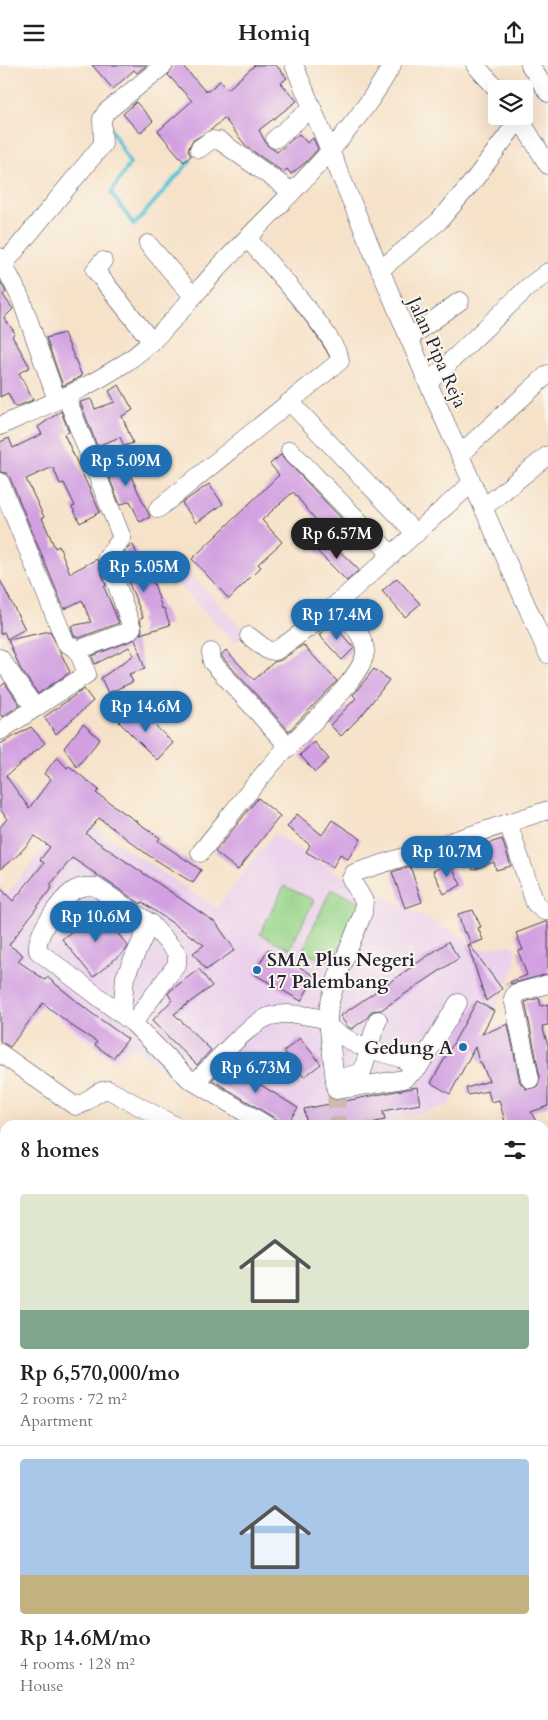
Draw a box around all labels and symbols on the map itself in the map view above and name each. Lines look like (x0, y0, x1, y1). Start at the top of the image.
street label: Jalan Pipa Reja (400, 290, 473, 412)
pin: Rp 5.09M (74, 445, 178, 487)
pin: Rp 6.57M (285, 517, 389, 560)
pin: Rp 5.05M (92, 551, 196, 593)
pin: Rp 17.4M (285, 599, 389, 641)
pin: Rp 14.6M (94, 691, 198, 733)
pin: Rp 10.7M (395, 835, 499, 878)
pin: Rp 10.6M (44, 901, 148, 943)
place label: SMA Plus Negeri 17 Palembang (267, 947, 415, 995)
marker: SMA Plus Negeri 17 Palembang (251, 964, 263, 976)
place label: Gedung A (364, 1035, 454, 1061)
marker: Gedung A (457, 1041, 469, 1053)
pin: Rp 6.73M (204, 1051, 308, 1094)

